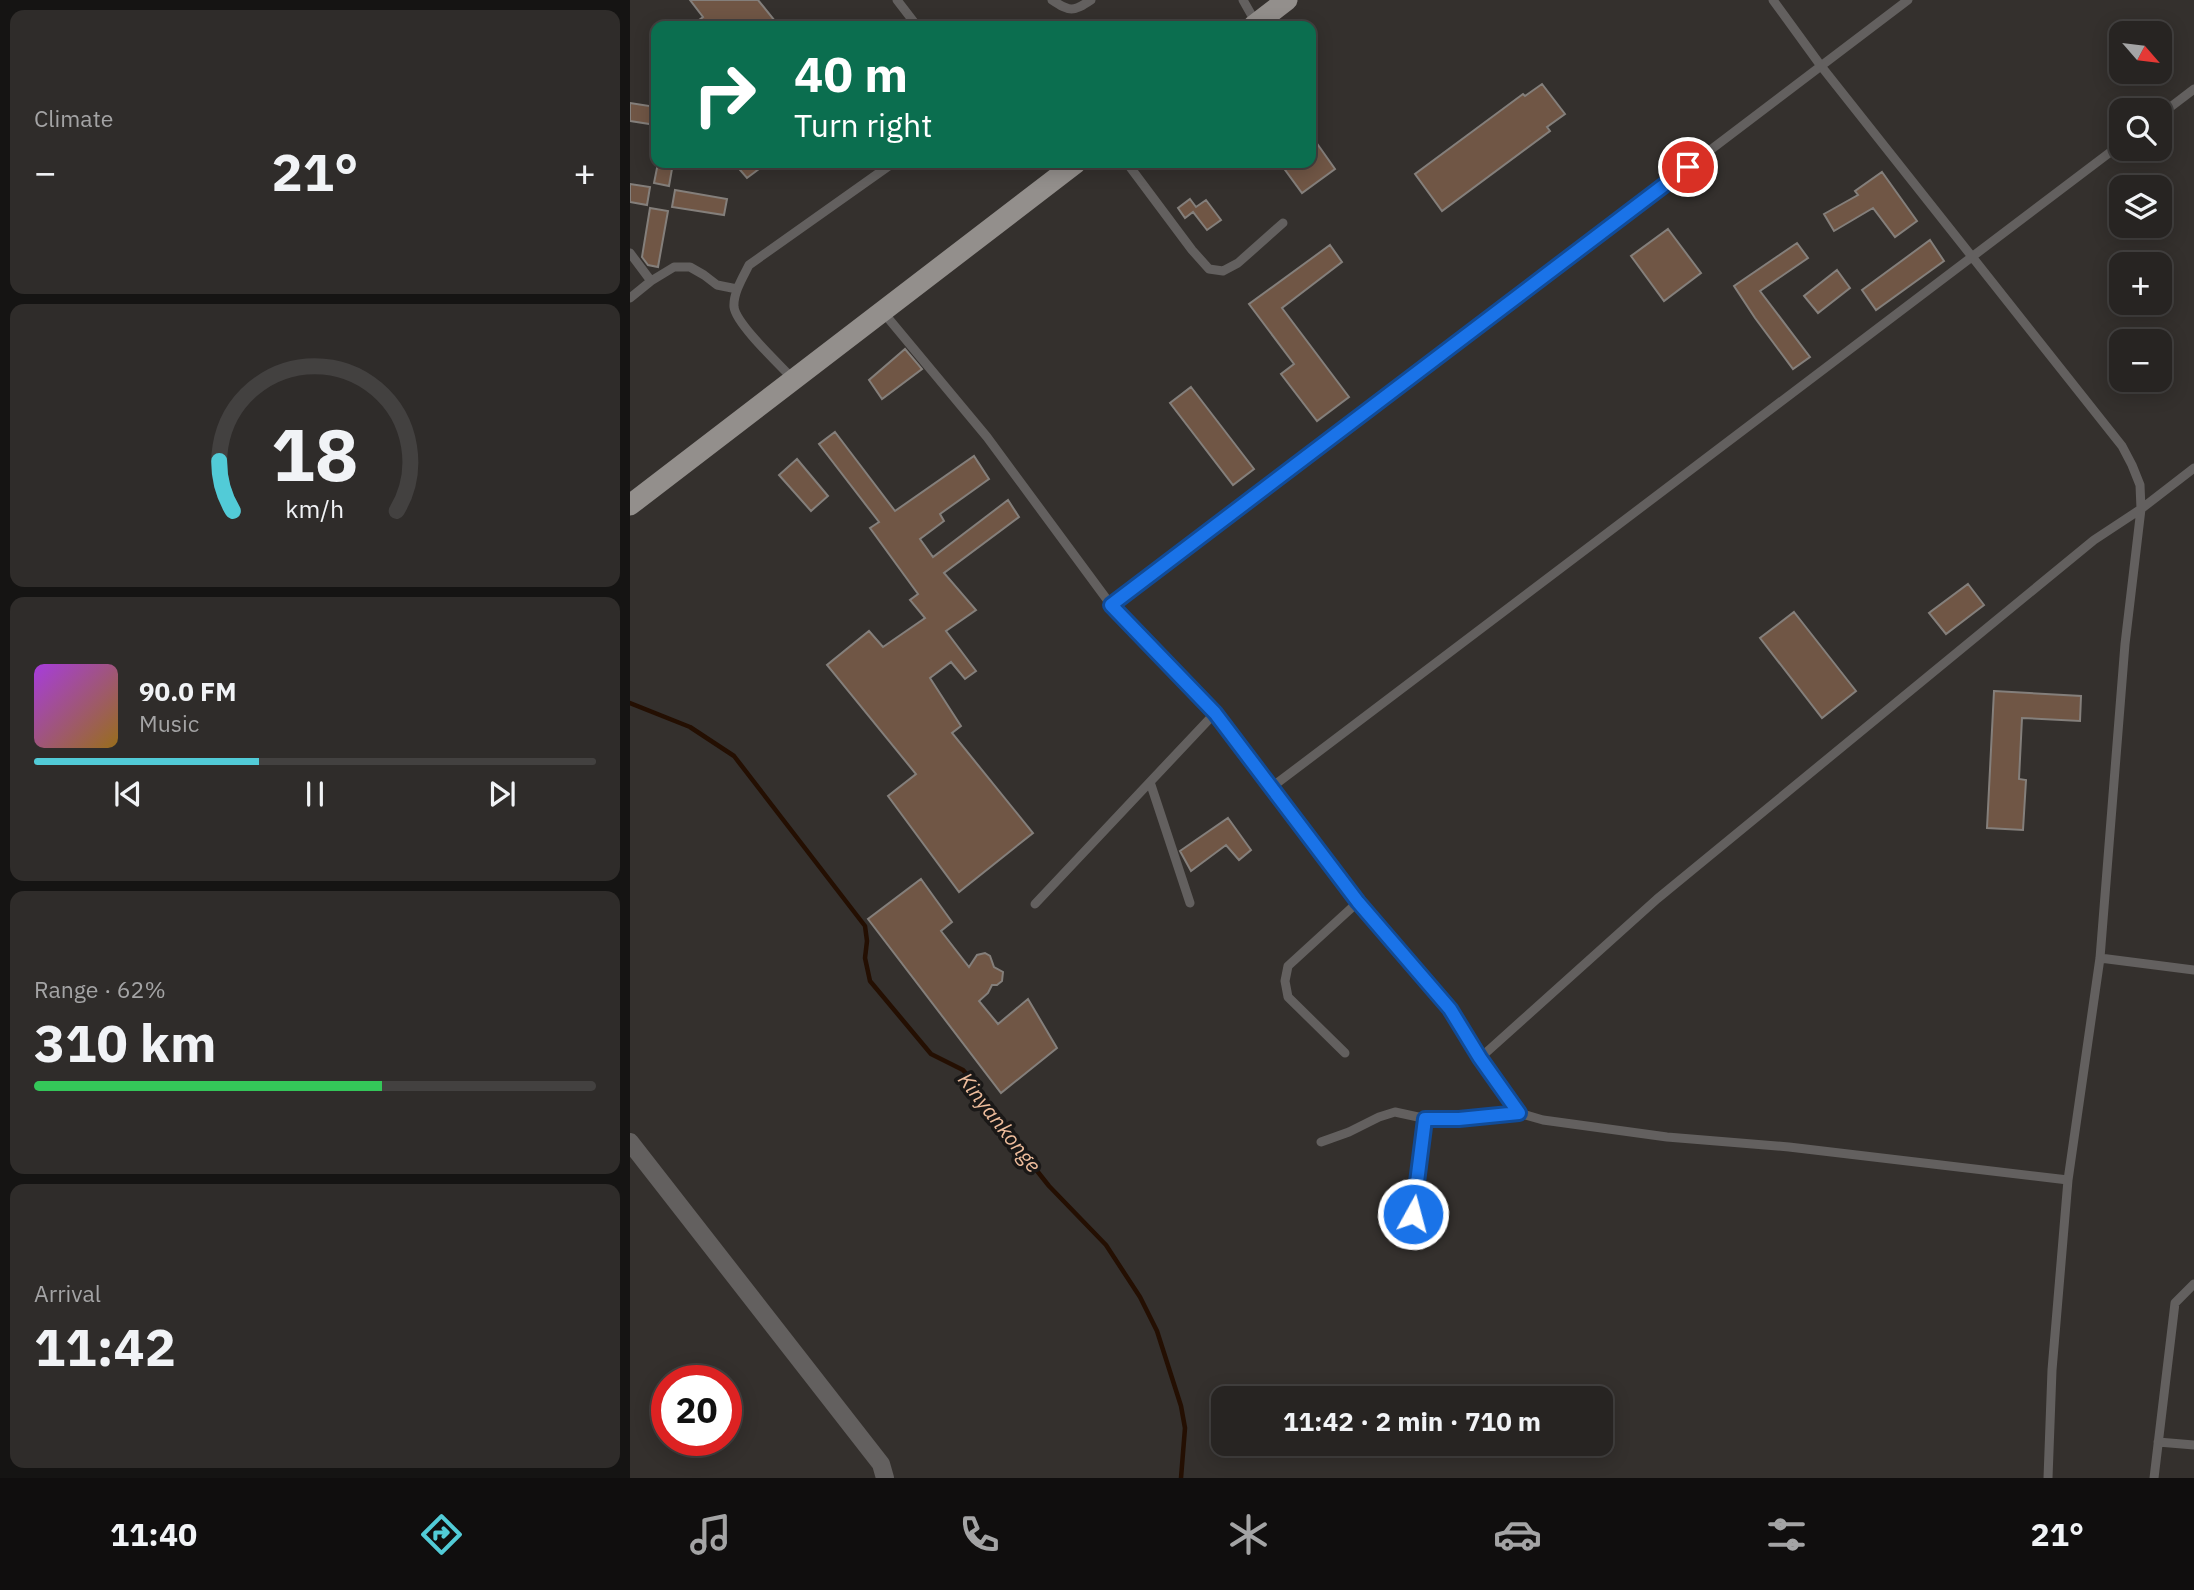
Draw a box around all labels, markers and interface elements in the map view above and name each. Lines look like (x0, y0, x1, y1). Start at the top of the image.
north arrow (2109, 21, 2172, 84)
map controls (2109, 21, 2172, 392)
text: 40 m (794, 42, 908, 105)
icon: right (679, 49, 770, 140)
button: search (2109, 98, 2172, 161)
text: Climate (34, 103, 113, 133)
text: Turn right (794, 104, 932, 146)
pin (1658, 137, 1718, 197)
text: 21° (272, 138, 358, 205)
text: − (34, 147, 57, 196)
text: + (573, 147, 596, 196)
icon: arrive (1669, 148, 1707, 186)
button: layers (2109, 175, 2172, 238)
button: + (2109, 252, 2172, 315)
button: − (2109, 329, 2172, 392)
text: 18 (271, 407, 359, 502)
text: km/h (286, 492, 344, 525)
text: 90.0 FM (139, 674, 237, 708)
text: Music (139, 708, 199, 738)
icon: previous (109, 775, 147, 813)
icon: pause (296, 775, 334, 813)
icon: next (483, 775, 521, 813)
text: Range · 62% (34, 974, 166, 1004)
text: 310 km (34, 1009, 216, 1076)
water label: Kinyankonge (952, 1066, 1048, 1178)
position arrow (1376, 1177, 1450, 1251)
text: Arrival (34, 1278, 101, 1308)
text: 11:42 (34, 1313, 176, 1380)
speed limit sign: 20 (651, 1365, 742, 1456)
text: 11:42 · 2 min · 710 m (1283, 1404, 1541, 1438)
icon: directions (417, 1510, 466, 1559)
icon: music (686, 1510, 735, 1559)
icon: phone (955, 1510, 1004, 1559)
icon: climate (1224, 1510, 1273, 1559)
icon: car (1493, 1510, 1542, 1559)
icon: filters (1762, 1510, 1811, 1559)
text: 11:40 (110, 1513, 197, 1555)
text: 21° (2031, 1513, 2084, 1555)

